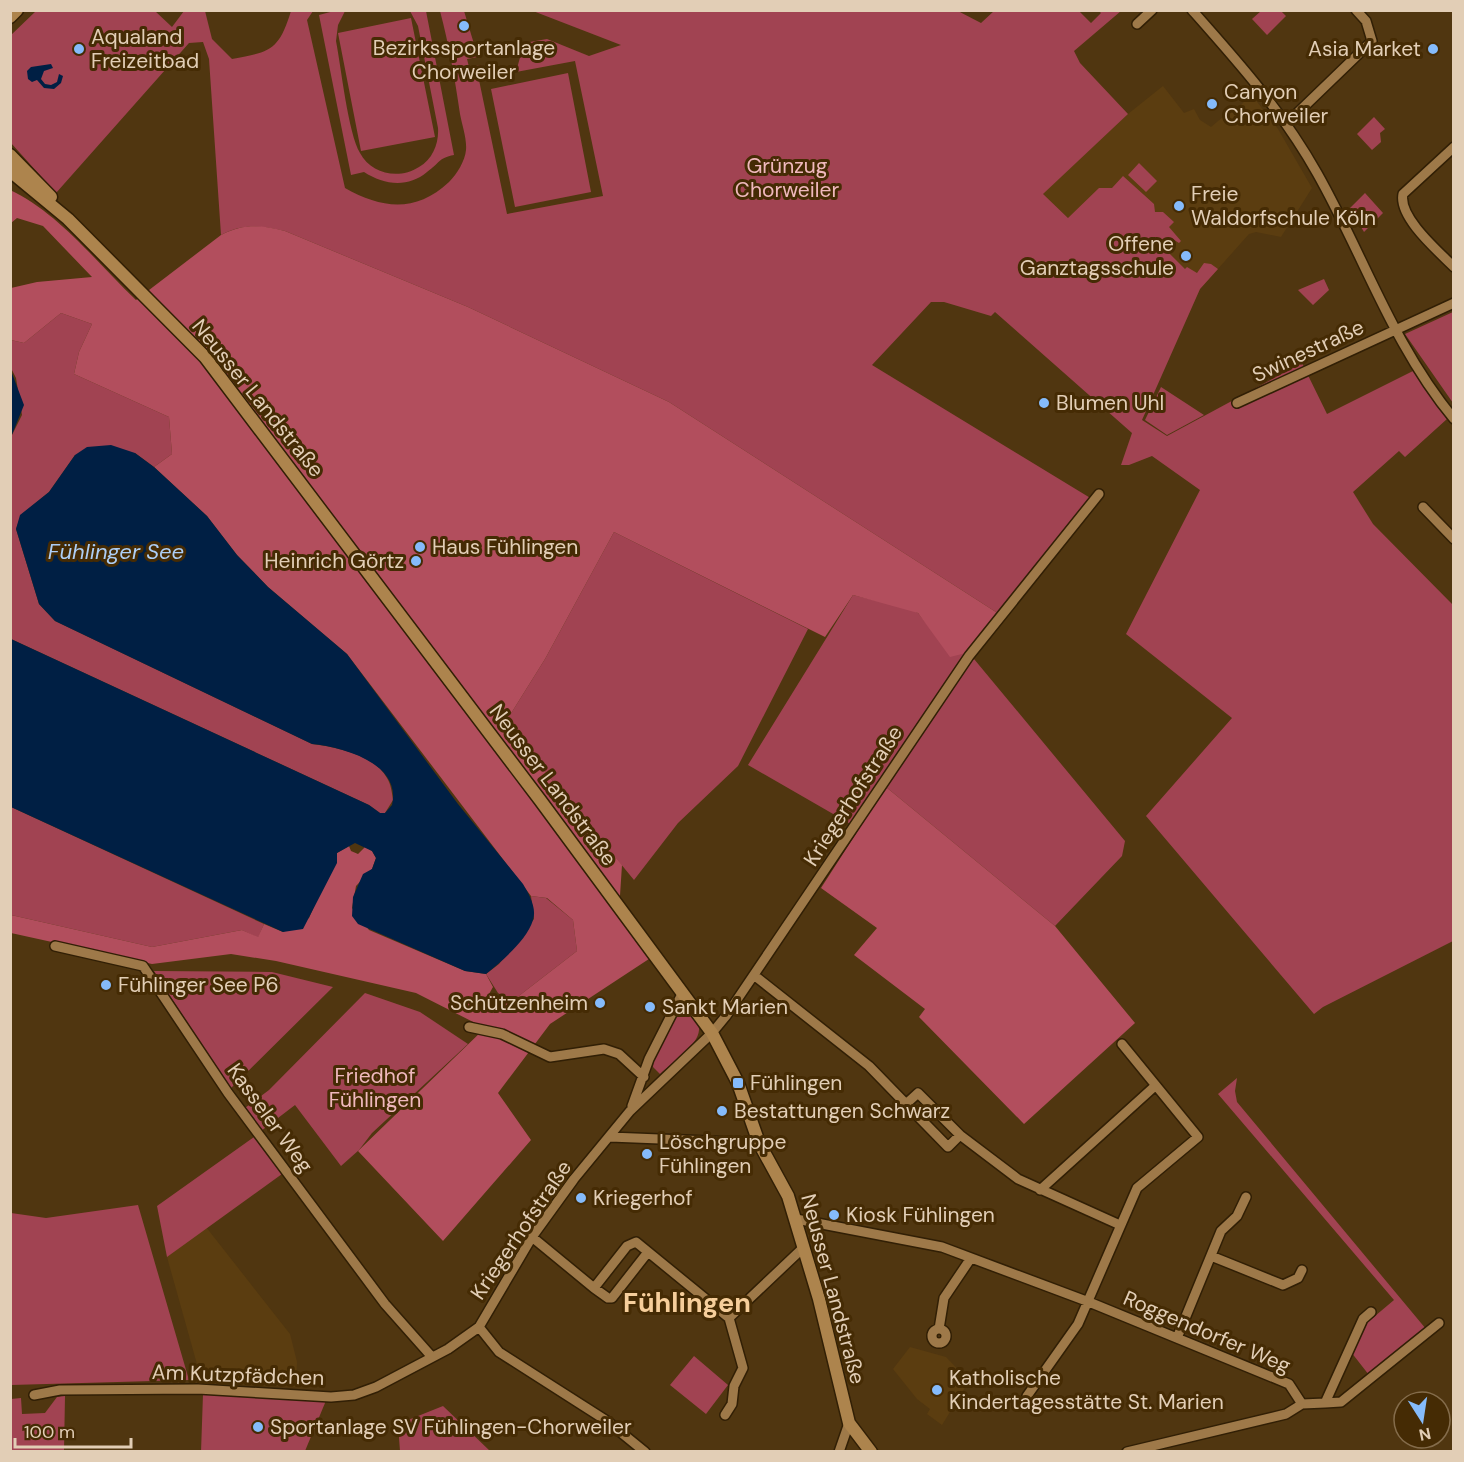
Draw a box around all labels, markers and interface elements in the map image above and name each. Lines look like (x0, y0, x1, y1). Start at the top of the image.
marker: Bezirkssportanlage Chorweiler (457, 19, 471, 33)
place label: Aqualand Freizeitbad (91, 23, 199, 75)
place label: Bezirkssportanlage Chorweiler (373, 34, 555, 86)
place label: Asia Market (1308, 35, 1421, 63)
marker: Aqualand Freizeitbad (72, 42, 86, 56)
marker: Asia Market (1426, 42, 1440, 56)
place label: Canyon Chorweiler (1224, 78, 1329, 130)
marker: Canyon Chorweiler (1205, 97, 1219, 111)
park label: Grünzug Chorweiler (735, 152, 839, 204)
place label: Freie Waldorfschule Köln (1191, 180, 1376, 232)
marker: Freie Waldorfschule Köln (1172, 199, 1186, 213)
place label: Offene Ganztagsschule (1020, 230, 1174, 282)
marker: Offene Ganztagsschule (1179, 249, 1193, 263)
street label: Neusser Landstraße (186, 313, 330, 483)
street label: Swinestraße (1248, 313, 1368, 389)
place label: Blumen Uhl (1056, 389, 1164, 417)
marker: Blumen Uhl (1037, 396, 1051, 410)
place label: Haus Fühlingen (432, 533, 578, 561)
water label: Fühlinger See (48, 537, 184, 566)
marker: Haus Fühlingen (413, 540, 427, 554)
place label: Heinrich Görtz (264, 547, 404, 575)
marker: Heinrich Görtz (409, 554, 423, 568)
street label: Neusser Landstraße (483, 698, 623, 872)
street label: Kriegerhofstraße (797, 720, 909, 872)
place label: Fühlinger See P6 (118, 971, 279, 999)
marker: Fühlinger See P6 (99, 978, 113, 992)
place label: Schützenheim (450, 989, 588, 1017)
place label: Sankt Marien (662, 993, 788, 1021)
marker: Schützenheim (593, 996, 607, 1010)
marker: Sankt Marien (643, 1000, 657, 1014)
street label: Kasseler Weg (221, 1058, 319, 1179)
park label: Friedhof Fühlingen (329, 1062, 421, 1114)
place label: Fühlingen (750, 1069, 842, 1097)
marker: Fühlingen (731, 1076, 745, 1090)
place label: Bestattungen Schwarz (734, 1097, 950, 1125)
marker: Bestattungen Schwarz (715, 1104, 729, 1118)
place label: Löschgruppe Fühlingen (659, 1128, 787, 1180)
marker: Löschgruppe Fühlingen (640, 1147, 654, 1161)
street label: Kriegerhofstraße (464, 1155, 578, 1305)
place label: Kriegerhof (593, 1184, 693, 1212)
marker: Kriegerhof (574, 1191, 588, 1205)
street label: Neusser Landstraße (794, 1191, 872, 1387)
place label: Kiosk Fühlingen (846, 1201, 995, 1229)
marker: Kiosk Fühlingen (827, 1208, 841, 1222)
street label: Roggendorfer Weg (1119, 1284, 1295, 1380)
district label: Fühlingen (623, 1285, 751, 1320)
street label: Am Kutzpfädchen (151, 1358, 325, 1392)
place label: Katholische Kindertagesstätte St. Marien (949, 1364, 1224, 1416)
marker: Katholische Kindertagesstätte St. Marien (930, 1383, 944, 1397)
north arrow (1392, 1390, 1452, 1450)
scale bar (15, 1411, 130, 1449)
place label: Sportanlage SV Fühlingen-Chorweiler (270, 1413, 632, 1441)
text: 100 m (24, 1420, 75, 1444)
marker: Sportanlage SV Fühlingen-Chorweiler (251, 1420, 265, 1434)
text: N (1417, 1423, 1433, 1446)

